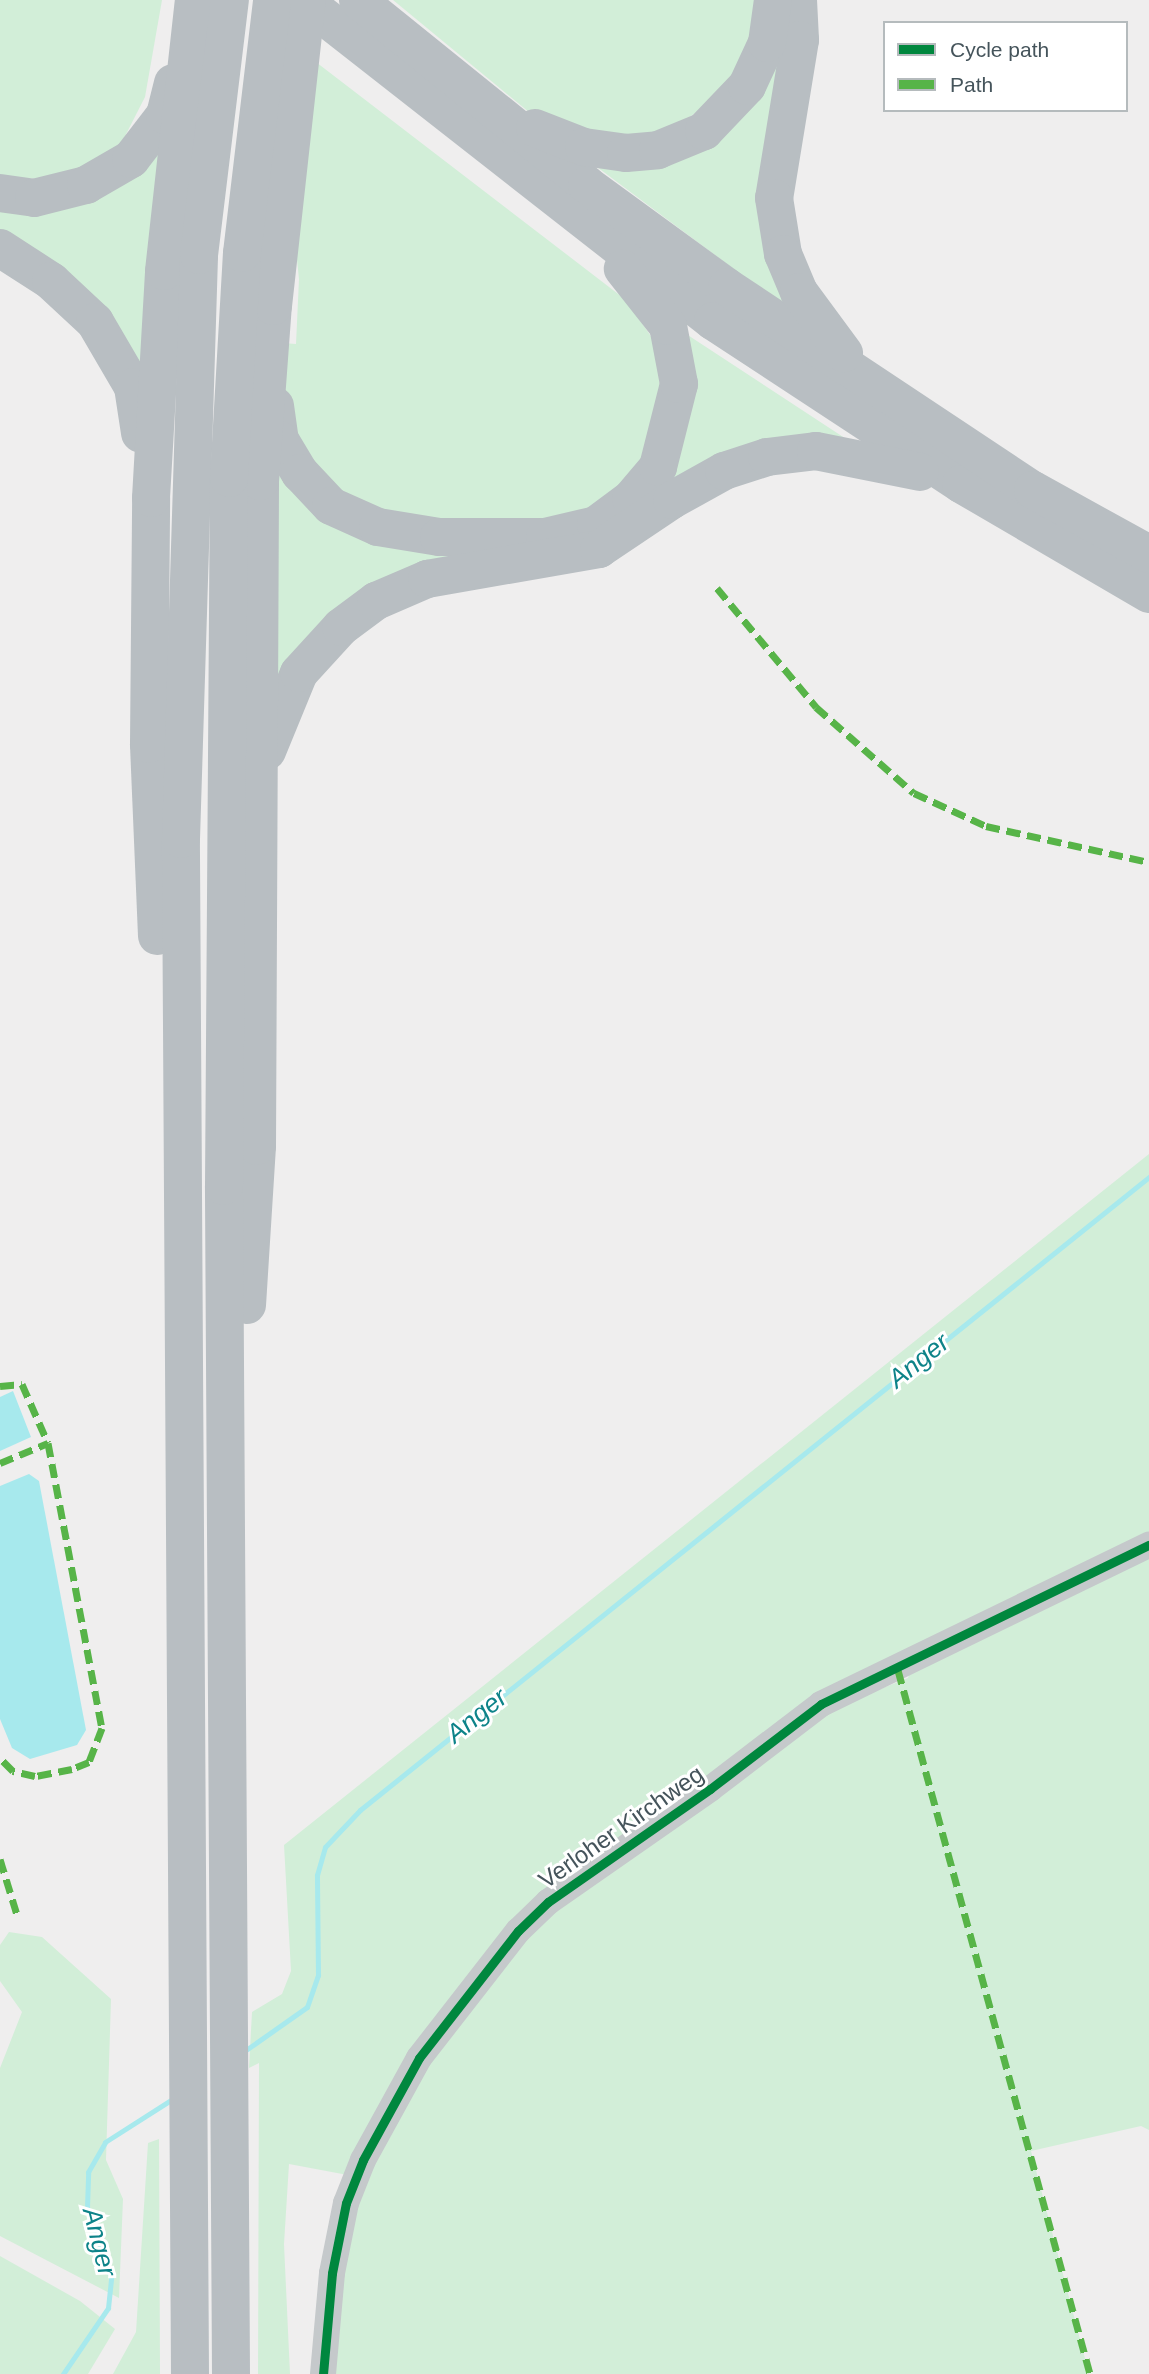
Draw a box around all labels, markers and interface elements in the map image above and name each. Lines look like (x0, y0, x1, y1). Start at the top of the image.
legend (883, 21, 1128, 112)
text: Cycle path (950, 38, 1049, 61)
text: Path (950, 73, 993, 96)
water label: Anger (882, 1327, 956, 1395)
water label: Anger (440, 1682, 514, 1750)
street label: Verloher Kirchweg (533, 1759, 709, 1895)
water label: Anger (75, 2205, 123, 2279)

